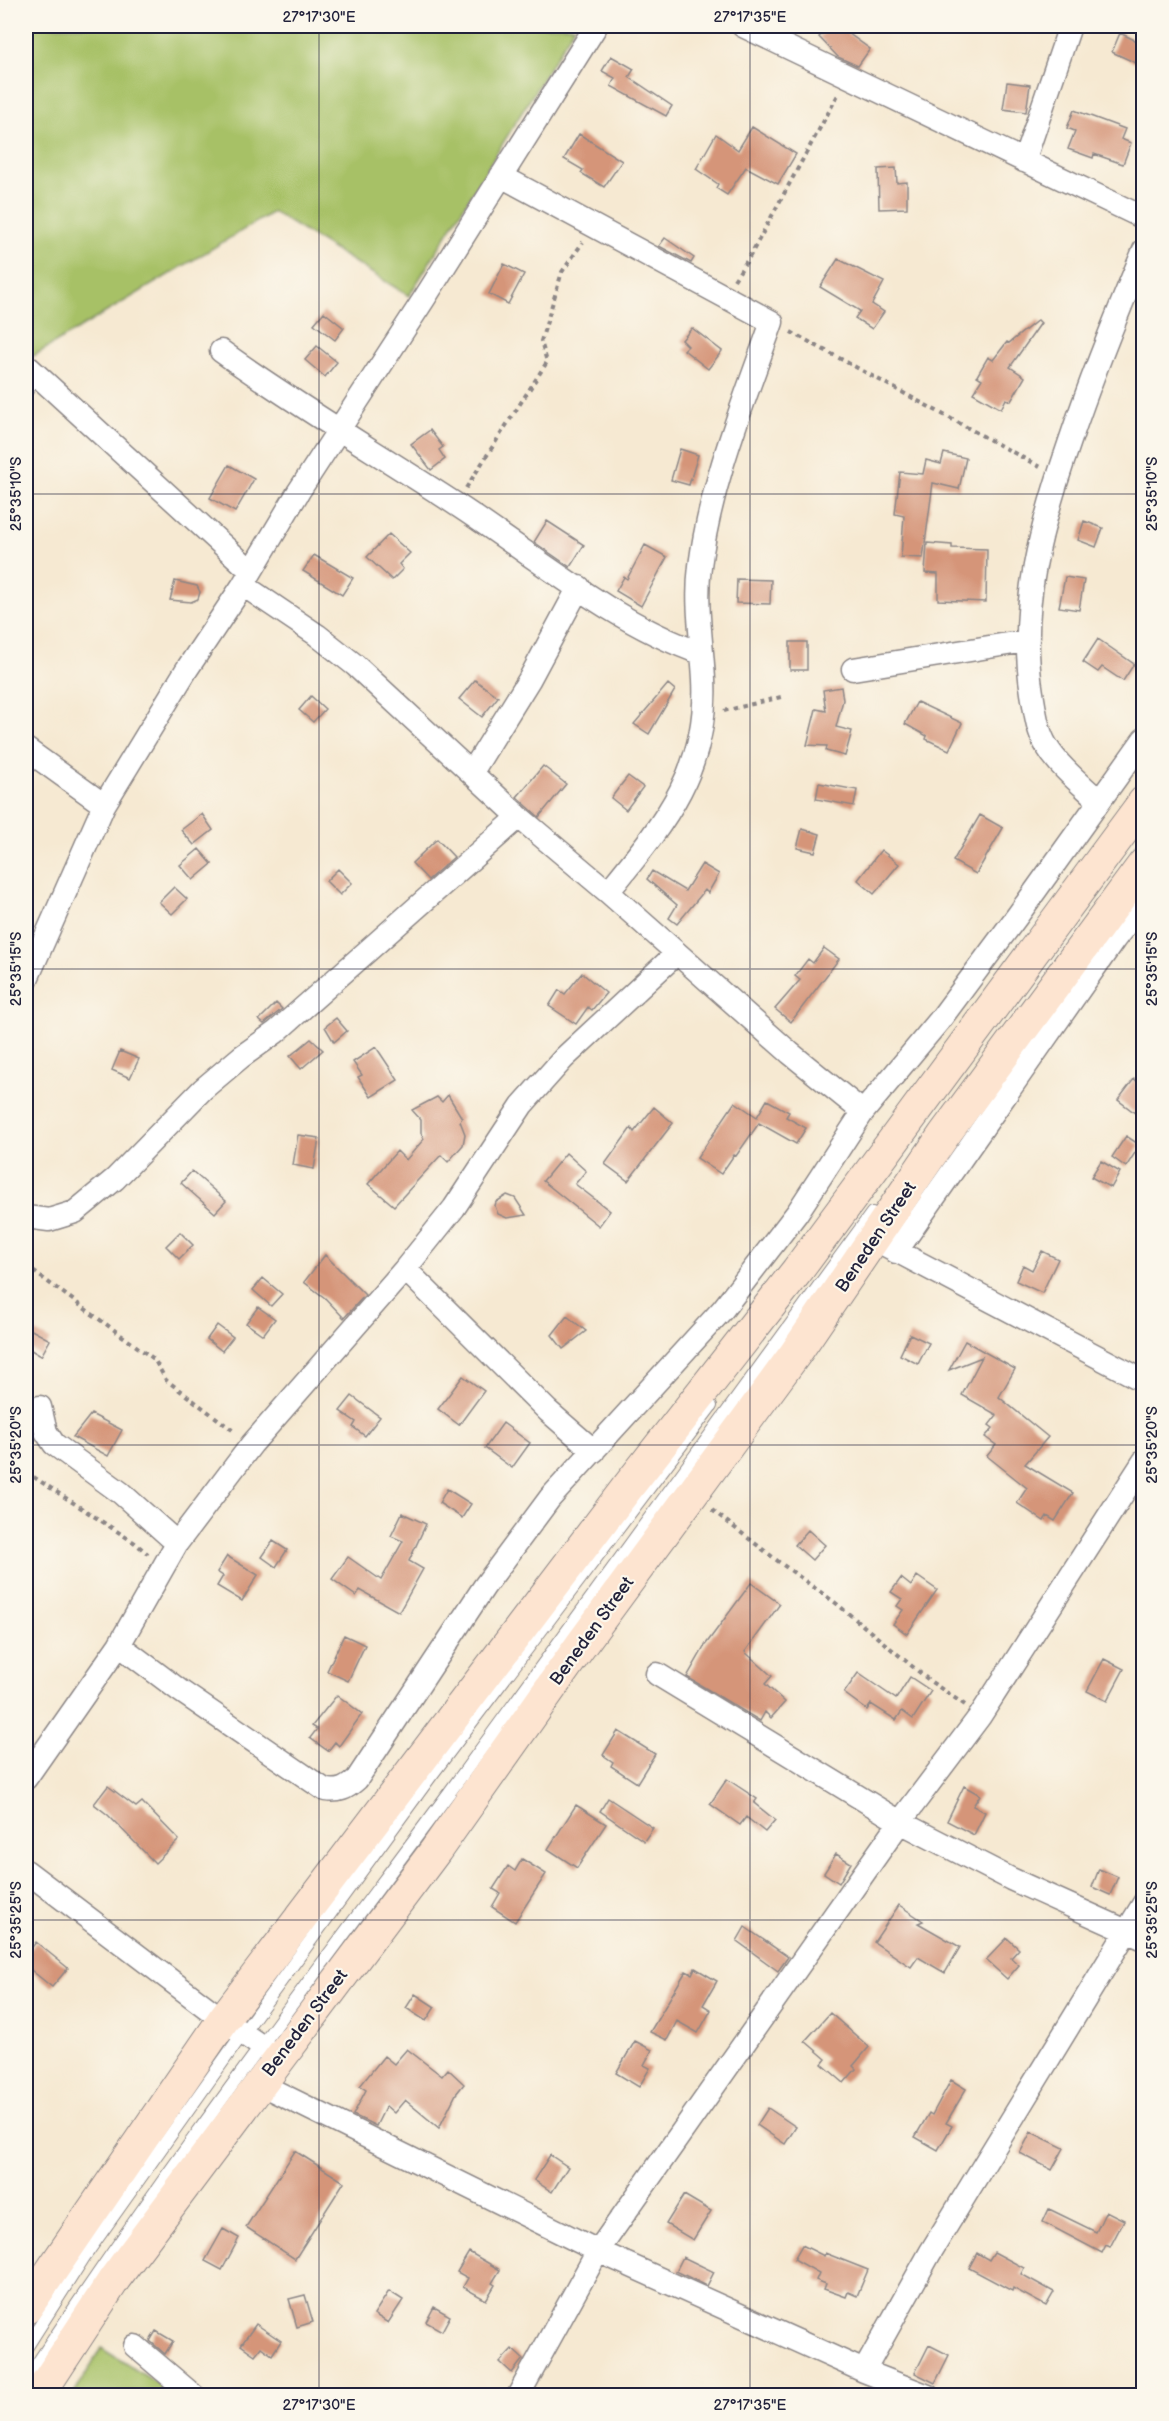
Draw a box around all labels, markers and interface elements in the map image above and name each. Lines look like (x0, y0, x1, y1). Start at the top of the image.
text: 27°17'30"E (282, 8, 356, 27)
text: 27°17'35"E (714, 8, 787, 27)
text: 25°35'10"S (7, 457, 26, 531)
text: 25°35'10"S (1143, 457, 1162, 531)
text: 25°35'15"S (7, 932, 26, 1006)
text: 25°35'15"S (1143, 932, 1162, 1006)
street label: Beneden Street (831, 1177, 921, 1296)
text: 25°35'20"S (7, 1406, 26, 1484)
text: 25°35'20"S (1143, 1406, 1162, 1484)
street label: Beneden Street (546, 1572, 639, 1689)
text: 25°35'25"S (7, 1881, 26, 1959)
text: 25°35'25"S (1143, 1881, 1162, 1959)
street label: Beneden Street (258, 1965, 352, 2081)
text: 27°17'30"E (282, 2396, 356, 2415)
text: 27°17'35"E (714, 2396, 787, 2415)

